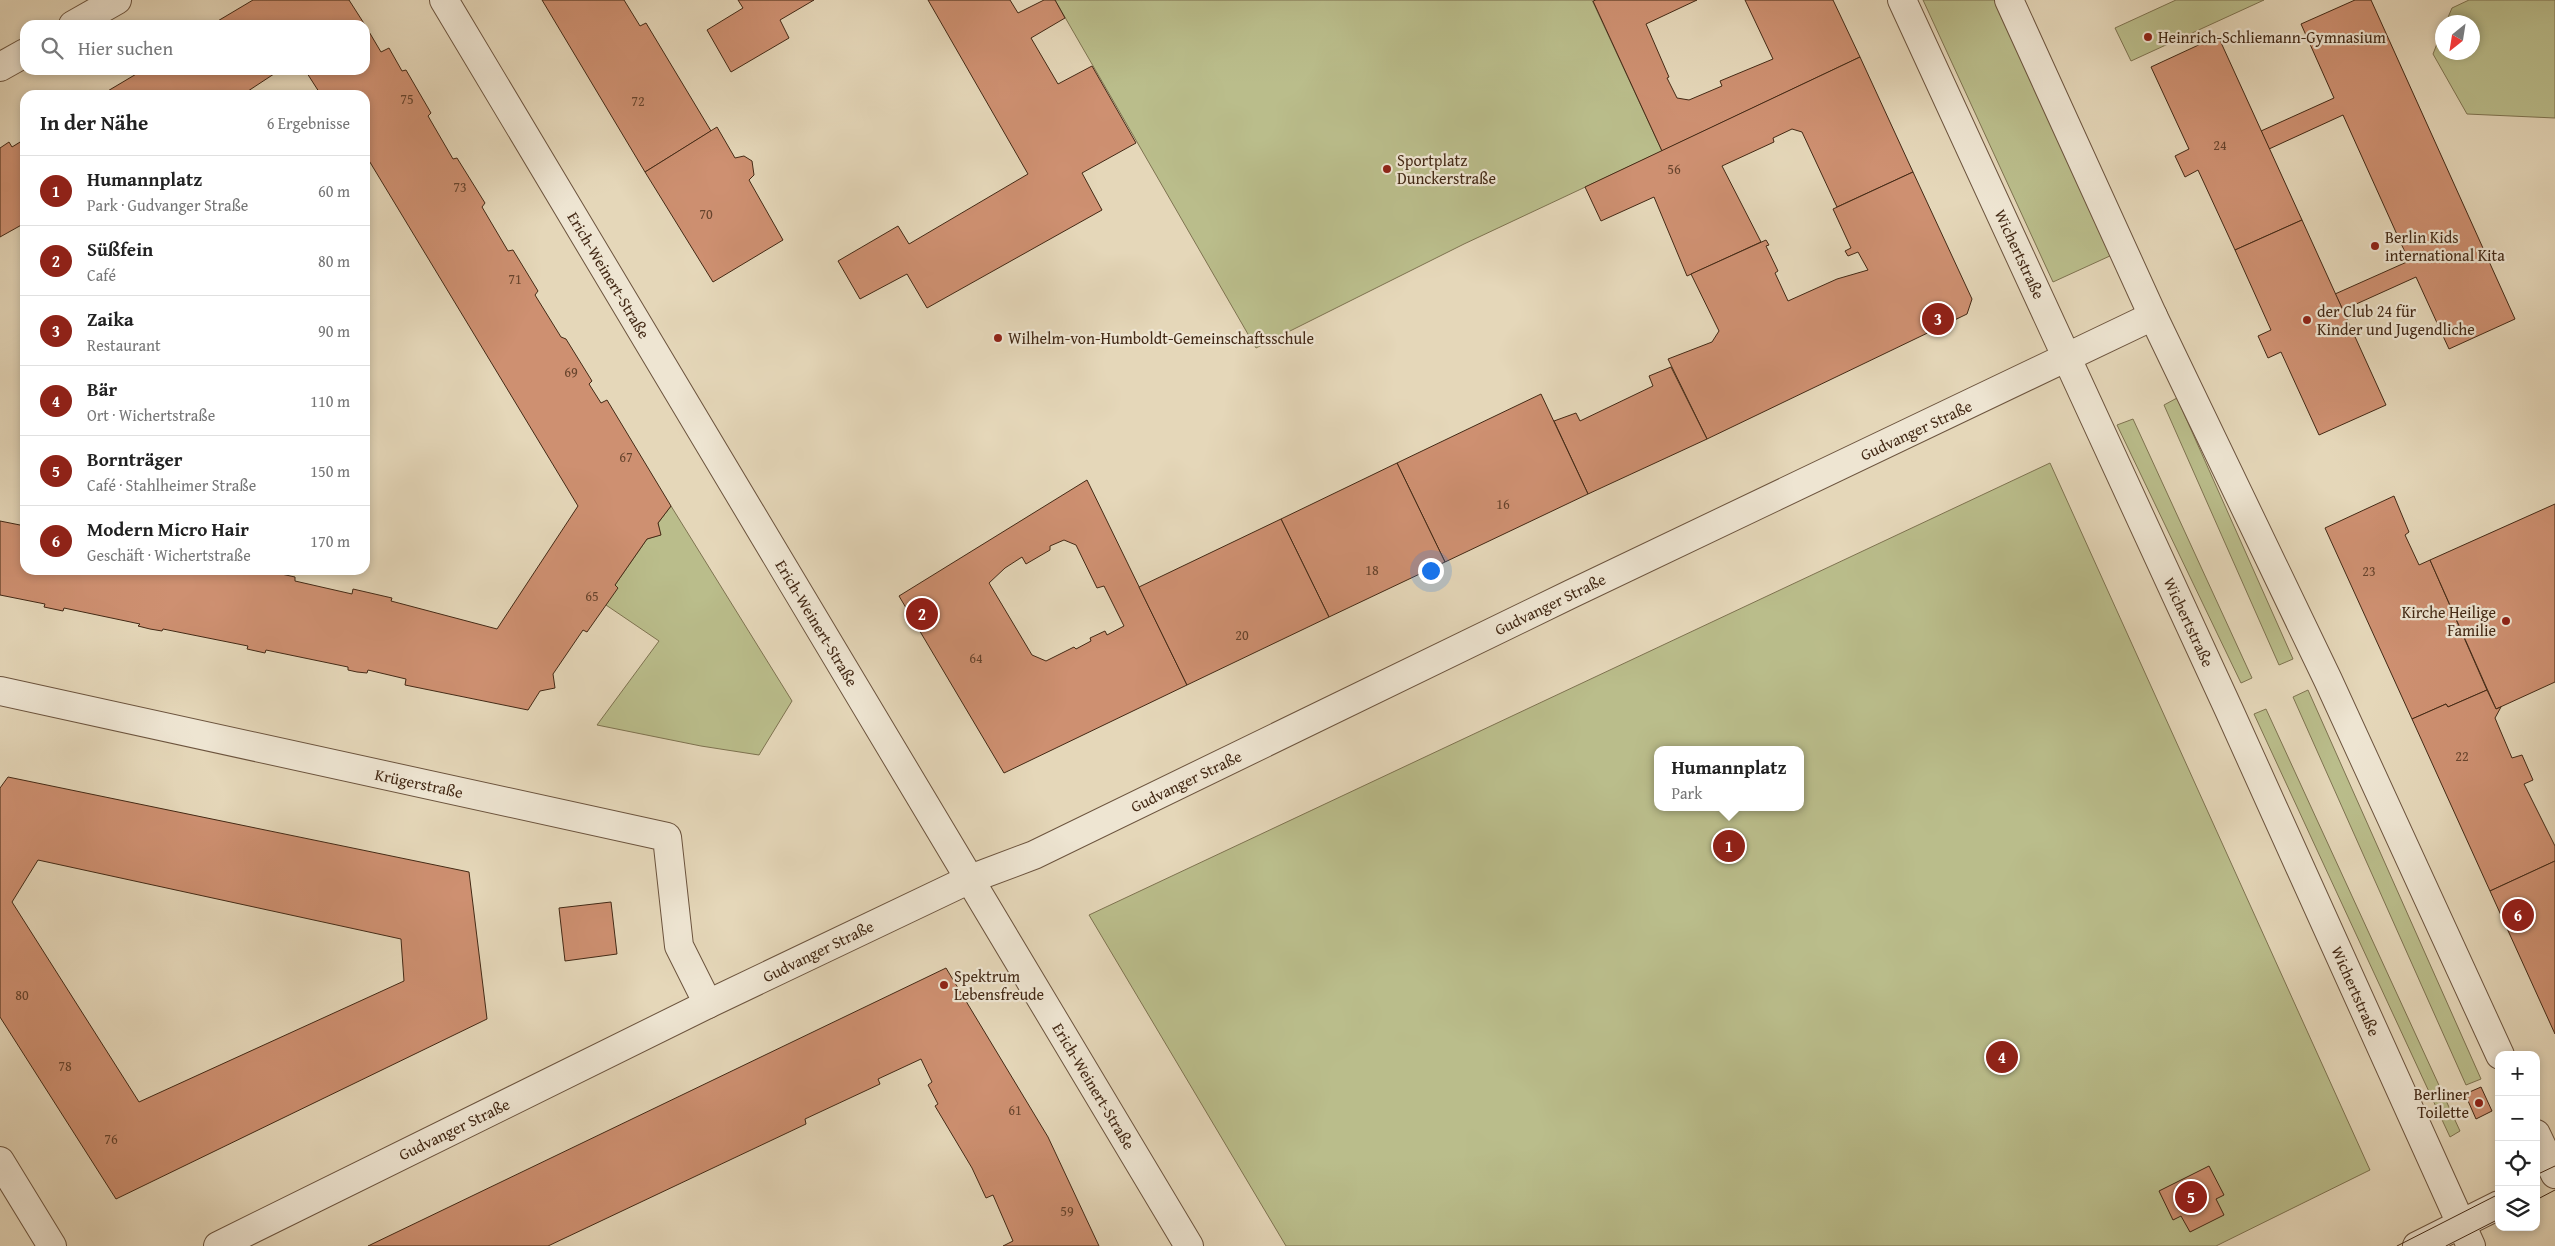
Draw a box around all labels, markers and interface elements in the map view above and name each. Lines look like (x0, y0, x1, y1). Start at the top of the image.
north arrow (2435, 15, 2480, 60)
search box (20, 20, 370, 75)
place label: Heinrich-Schliemann-Gymnasium (2158, 25, 2386, 49)
marker: Heinrich-Schliemann-Gymnasium (2142, 31, 2154, 43)
icon: search (38, 34, 66, 62)
text: Hier suchen (78, 34, 173, 62)
house number: 75 (400, 89, 414, 109)
house number: 72 (631, 91, 645, 111)
text: In der Nähe (40, 107, 148, 138)
text: 6 Ergebnisse (267, 111, 350, 135)
house number: 24 (2213, 135, 2227, 155)
place label: Sportplatz Dunckerstraße (1397, 148, 1496, 190)
house number: 56 (1667, 159, 1681, 179)
marker: Sportplatz Dunckerstraße (1381, 163, 1393, 175)
text: Humannplatz (87, 165, 202, 193)
house number: 73 (453, 177, 467, 197)
text: 1 (52, 179, 60, 203)
text: 60 m (318, 179, 350, 203)
text: Park · Gudvanger Straße (87, 193, 248, 217)
house number: 70 (699, 204, 713, 224)
street label: Wichertstraße (1989, 205, 2051, 303)
street label: Erich-Weinert-Straße (562, 207, 656, 343)
place label: Berlin Kids international Kita (2385, 225, 2505, 267)
text: Süßfein (87, 235, 153, 263)
marker: Berlin Kids international Kita (2369, 240, 2381, 252)
text: 2 (52, 249, 60, 273)
text: 80 m (318, 249, 350, 273)
text: Café (87, 263, 116, 287)
house number: 71 (508, 269, 522, 289)
place label: der Club 24 für Kinder und Jugendliche (2317, 299, 2475, 341)
pin: 3 (1922, 300, 1954, 338)
text: Zaika (87, 305, 134, 333)
marker: der Club 24 für Kinder und Jugendliche (2301, 314, 2313, 326)
text: 3 (52, 319, 60, 343)
text: 90 m (318, 319, 350, 343)
place label: Wilhelm-von-Humboldt-Gemeinschaftsschule (1008, 326, 1314, 350)
marker: Wilhelm-von-Humboldt-Gemeinschaftsschule (992, 332, 1004, 344)
text: Restaurant (87, 333, 161, 357)
house number: 69 (564, 362, 578, 382)
text: Bär (87, 375, 117, 403)
text: 4 (52, 389, 60, 413)
text: 110 m (310, 389, 350, 413)
street label: Gudvanger Straße (1856, 394, 1976, 466)
text: Ort · Wichertstraße (87, 403, 215, 427)
text: Bornträger (87, 445, 183, 473)
house number: 67 (619, 447, 633, 467)
text: 5 (52, 459, 60, 483)
text: 150 m (310, 459, 350, 483)
text: Café · Stahlheimer Straße (87, 473, 256, 497)
house number: 16 (1496, 494, 1510, 514)
text: Modern Micro Hair (87, 515, 249, 543)
text: 6 (52, 529, 60, 553)
text: 170 m (310, 529, 350, 553)
text: Geschäft · Wichertstraße (87, 543, 251, 567)
street label: Erich-Weinert-Straße (770, 555, 864, 691)
your location (1418, 558, 1444, 584)
house number: 18 (1365, 560, 1379, 580)
house number: 23 (2362, 561, 2376, 581)
street label: Gudvanger Straße (1490, 567, 1610, 641)
street label: Wichertstraße (2158, 573, 2220, 671)
house number: 65 (585, 586, 599, 606)
pin: 2 (906, 595, 938, 633)
place label: Kirche Heilige Familie (2402, 600, 2496, 642)
marker: Kirche Heilige Familie (2500, 615, 2512, 627)
house number: 20 (1235, 625, 1249, 645)
house number: 64 (969, 648, 983, 668)
street label: Gudvanger Straße (1126, 744, 1246, 818)
popup (1654, 746, 1804, 811)
house number: 22 (2455, 746, 2469, 766)
text: Humannplatz (1671, 753, 1787, 781)
street label: Krügerstraße (373, 762, 465, 804)
text: Park (1671, 781, 1702, 805)
pin: 1 (1713, 827, 1745, 865)
pin: 6 (2502, 896, 2534, 934)
street label: Gudvanger Straße (758, 914, 878, 988)
street label: Wichertstraße (2325, 942, 2387, 1040)
place label: Spektrum Lebensfreude (954, 964, 1044, 1006)
marker: Spektrum Lebensfreude (938, 979, 950, 991)
house number: 80 (15, 985, 29, 1005)
street label: Erich-Weinert-Straße (1047, 1018, 1141, 1154)
pin: 4 (1986, 1038, 2018, 1076)
map controls (2495, 1051, 2540, 1231)
button: + (2495, 1051, 2540, 1096)
house number: 78 (58, 1056, 72, 1076)
place label: Berliner Toilette (2414, 1082, 2469, 1124)
street label: Gudvanger Straße (394, 1092, 514, 1166)
button: − (2495, 1096, 2540, 1141)
marker: Berliner Toilette (2473, 1097, 2485, 1109)
house number: 61 (1008, 1100, 1022, 1120)
house number: 76 (104, 1129, 118, 1149)
button: locate (2495, 1141, 2540, 1186)
pin: 5 (2175, 1178, 2207, 1216)
button: layers (2495, 1186, 2540, 1231)
house number: 59 (1060, 1201, 1074, 1221)

